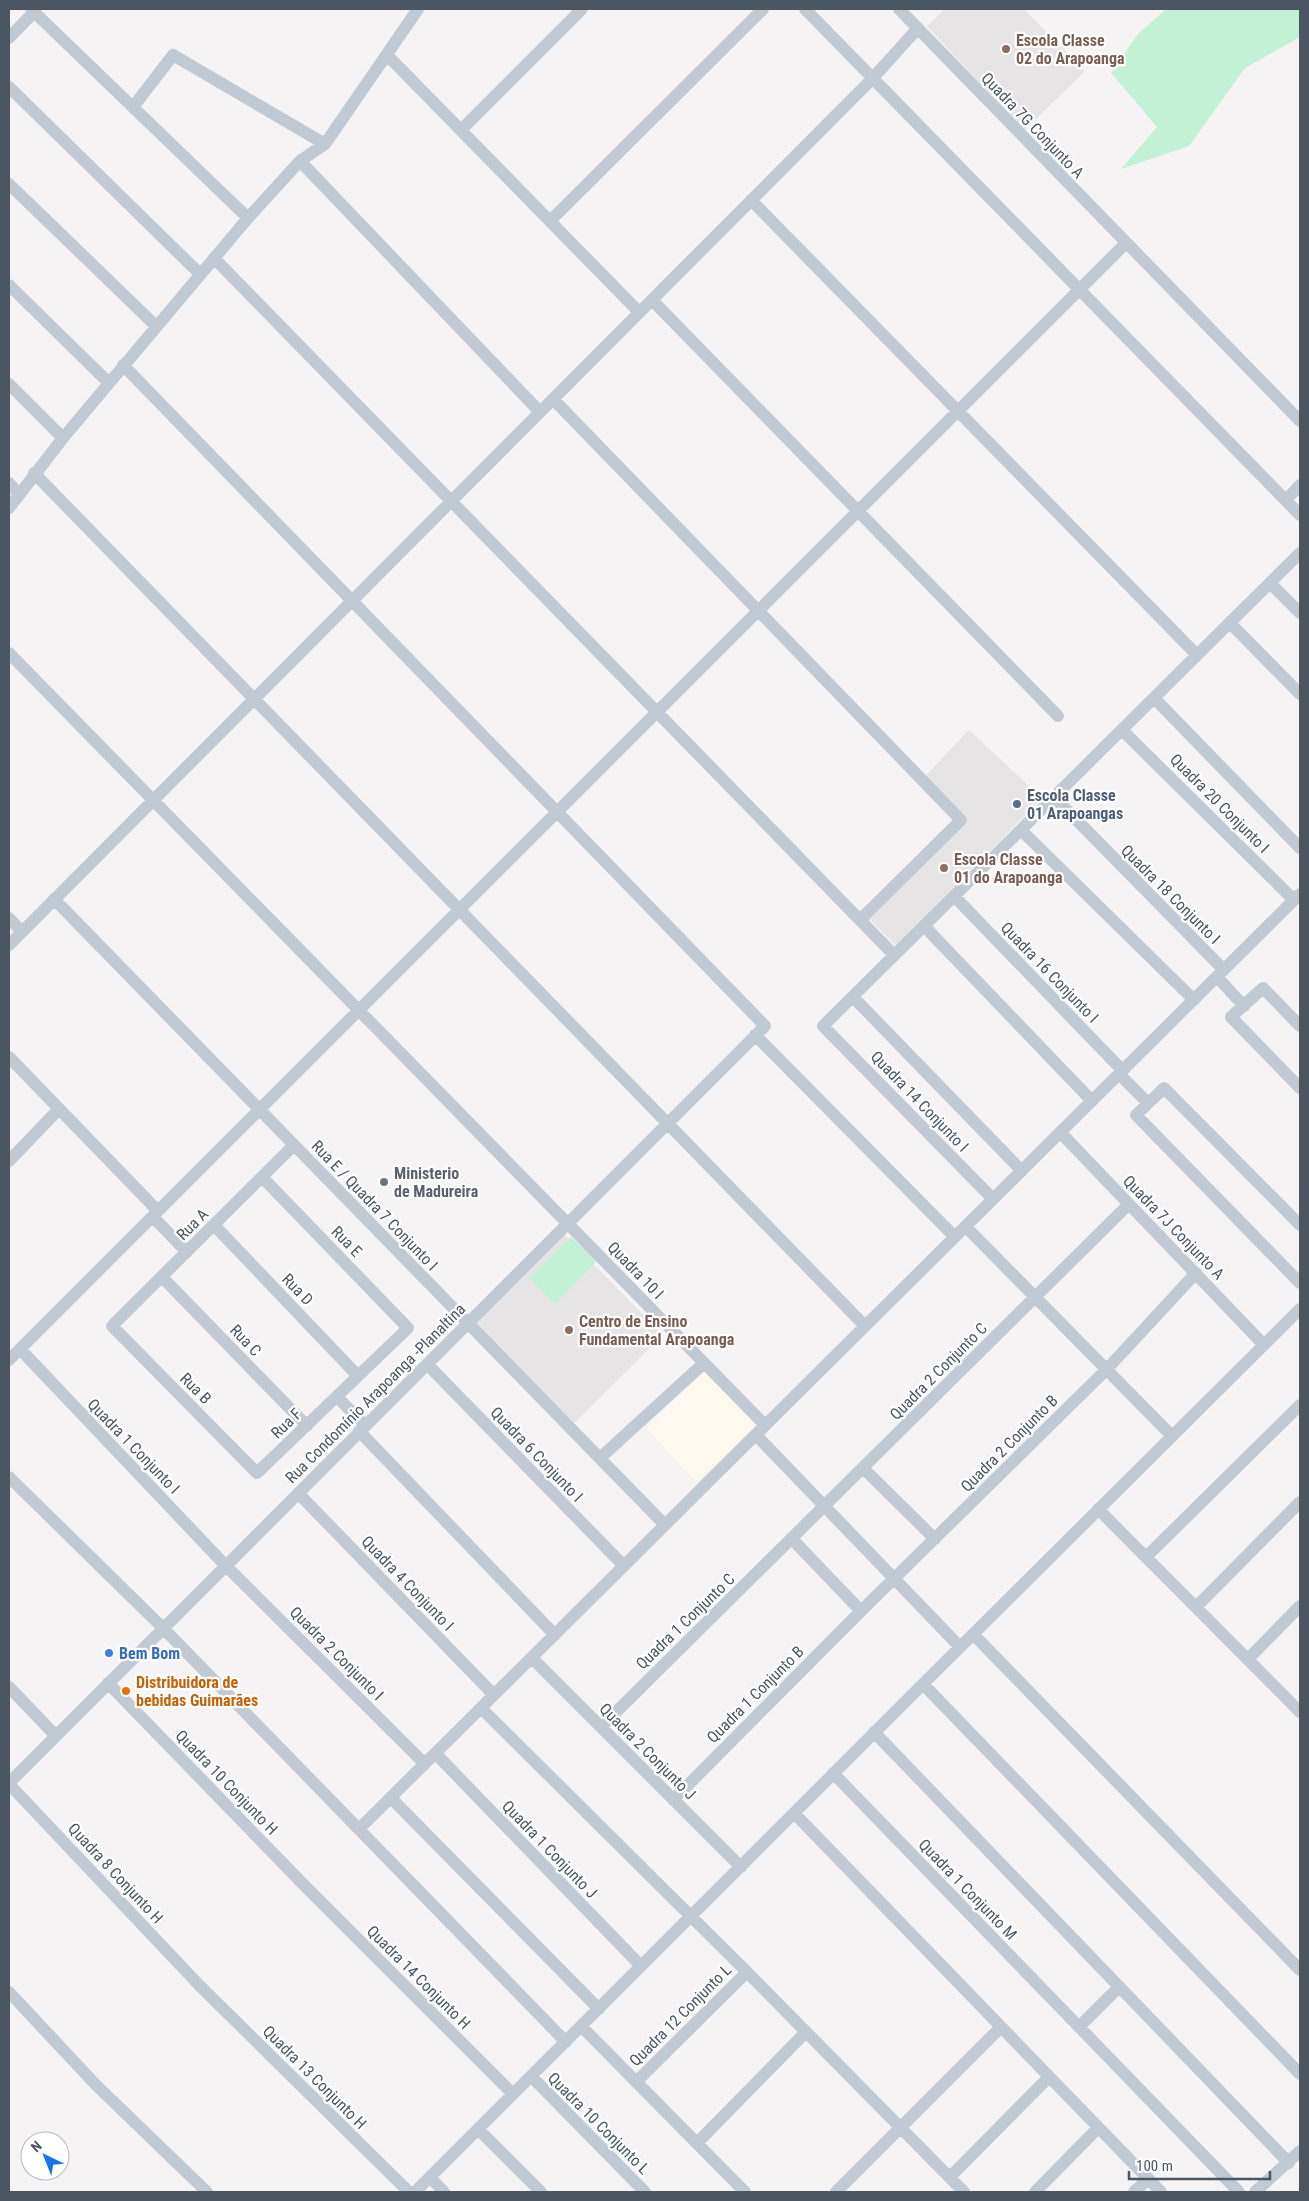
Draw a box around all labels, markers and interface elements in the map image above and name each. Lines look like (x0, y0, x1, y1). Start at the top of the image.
place label: Escola Classe 02 do Arapoanga (1016, 31, 1125, 68)
marker: Escola Classe 02 do Arapoanga (1000, 43, 1012, 55)
street label: Quadra 7G Conjunto A (977, 69, 1088, 182)
street label: Quadra 20 Conjunto I (1166, 750, 1273, 857)
place label: Escola Classe 01 Arapoangas (1027, 786, 1123, 823)
marker: Escola Classe 01 Arapoangas (1011, 798, 1023, 810)
street label: Quadra 18 Conjunto I (1117, 841, 1224, 948)
place label: Escola Classe 01 do Arapoanga (954, 850, 1063, 887)
marker: Escola Classe 01 do Arapoanga (938, 862, 950, 874)
street label: Quadra 16 Conjunto I (997, 918, 1103, 1027)
street label: Quadra 14 Conjunto I (867, 1047, 973, 1156)
street label: Rua E / Quadra 7 Conjunto I (308, 1136, 442, 1274)
place label: Ministerio de Madureira (394, 1164, 479, 1201)
street label: Quadra 7J Conjunto A (1119, 1171, 1228, 1283)
marker: Ministerio de Madureira (378, 1176, 390, 1188)
street label: Rua A (173, 1205, 212, 1244)
street label: Rua E (328, 1222, 366, 1260)
street label: Quadra 10 I (604, 1238, 668, 1303)
street label: Rua D (278, 1270, 317, 1309)
street label: Rua Condomínio Arapoanga -Planaltina (282, 1300, 469, 1487)
place label: Centro de Ensino Fundamental Arapoanga (579, 1312, 735, 1349)
street label: Quadra 2 Conjunto C (886, 1319, 991, 1424)
street label: Rua C (226, 1321, 265, 1360)
marker: Centro de Ensino Fundamental Arapoanga (563, 1324, 575, 1336)
street label: Rua B (176, 1369, 215, 1408)
street label: Quadra 2 Conjunto B (957, 1391, 1062, 1496)
street label: Quadra 1 Conjunto I (84, 1395, 184, 1498)
street label: Quadra 6 Conjunto I (487, 1403, 587, 1506)
street label: Rua F (267, 1404, 306, 1442)
street label: Quadra 4 Conjunto I (358, 1532, 458, 1635)
street label: Quadra 1 Conjunto C (632, 1569, 739, 1673)
street label: Quadra 2 Conjunto I (286, 1603, 387, 1704)
street label: Quadra 1 Conjunto B (703, 1642, 808, 1747)
place label: Bem Bom (119, 1644, 180, 1663)
marker: Bem Bom (103, 1647, 115, 1659)
place label: Distribuidora de bebidas Guimarães (136, 1673, 258, 1710)
marker: Distribuidora de bebidas Guimarães (120, 1685, 132, 1697)
street label: Quadra 2 Conjunto J (596, 1699, 700, 1803)
street label: Quadra 10 Conjunto H (172, 1726, 282, 1839)
street label: Quadra 1 Conjunto J (498, 1797, 601, 1902)
street label: Quadra 8 Conjunto H (64, 1819, 167, 1928)
street label: Quadra 1 Conjunto M (915, 1835, 1021, 1944)
street label: Quadra 14 Conjunto H (363, 1922, 474, 2033)
street label: Quadra 12 Conjunto L (626, 1960, 735, 2070)
street label: Quadra 13 Conjunto H (259, 2022, 370, 2133)
street label: Quadra 10 Conjunto L (544, 2069, 654, 2178)
north arrow (20, 2131, 70, 2181)
text: N (28, 2138, 45, 2155)
scale bar (1129, 2148, 1270, 2180)
text: 100 m (1136, 2157, 1173, 2175)

